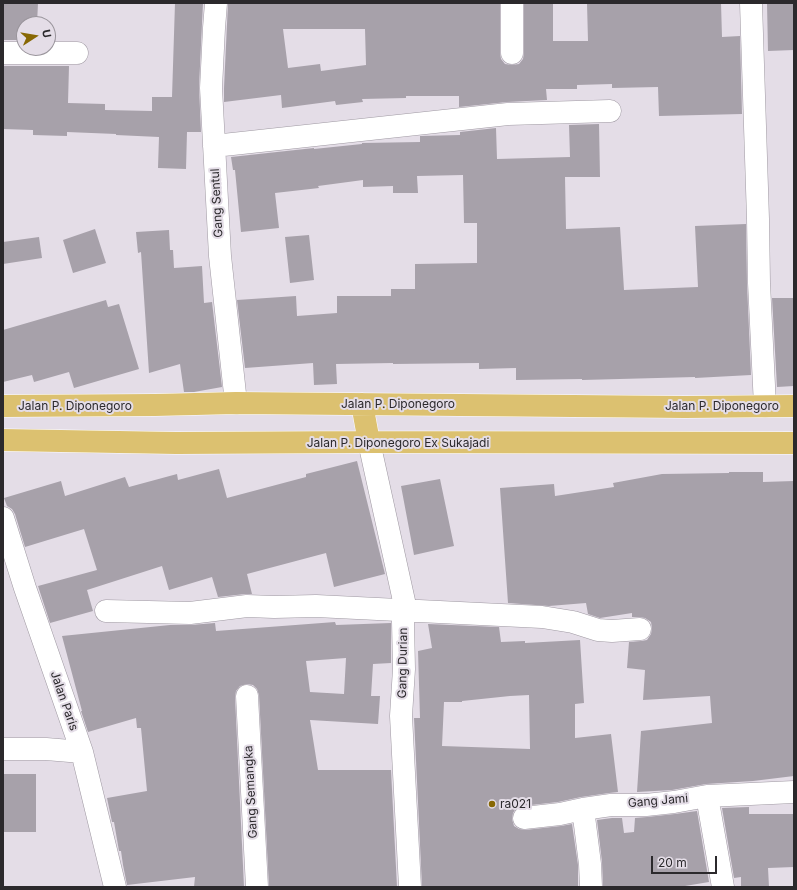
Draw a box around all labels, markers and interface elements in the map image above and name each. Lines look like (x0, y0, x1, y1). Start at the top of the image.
north arrow (16, 16, 56, 56)
text: U (39, 28, 54, 39)
street label: Gang Sentul (208, 168, 226, 238)
street label: Jalan P. Diponegoro (341, 397, 455, 411)
street label: Jalan P. Diponegoro (18, 399, 132, 413)
street label: Jalan P. Diponegoro (665, 399, 779, 413)
street label: Jalan P. Diponegoro Ex Sukajadi (307, 436, 489, 450)
street label: Gang Durian (395, 628, 411, 698)
street label: Jalan Paris (47, 669, 81, 733)
street label: Gang Semangka (241, 745, 261, 839)
street label: Gang Jami (627, 791, 689, 811)
place label: ra021 (500, 797, 531, 811)
marker: ra021 (487, 799, 497, 809)
scale bar (653, 848, 719, 874)
text: 20 m (658, 855, 687, 870)

